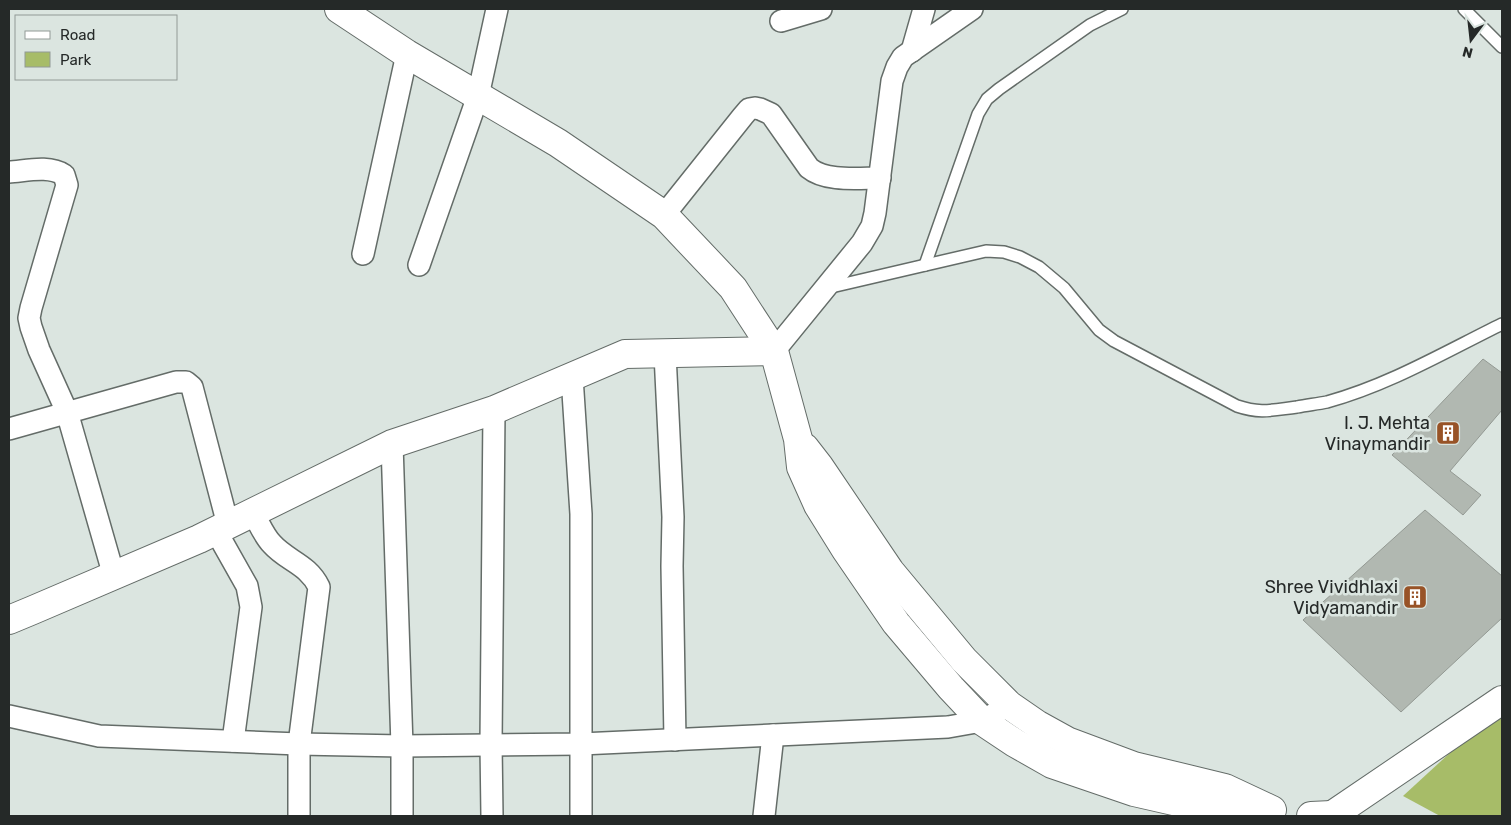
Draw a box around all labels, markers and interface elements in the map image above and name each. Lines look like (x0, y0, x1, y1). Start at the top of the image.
legend (15, 15, 178, 80)
north arrow (1446, 15, 1496, 65)
text: Road (60, 26, 96, 44)
text: N (1461, 43, 1475, 62)
text: Park (60, 51, 91, 69)
place label: I. J. Mehta Vinaymandir (1325, 412, 1430, 455)
building icon: I. J. Mehta Vinaymandir (1435, 420, 1461, 446)
place label: Shree Vividhlaxi Vidyamandir (1265, 576, 1398, 619)
building icon: Shree Vividhlaxi Vidyamandir (1402, 584, 1428, 610)

